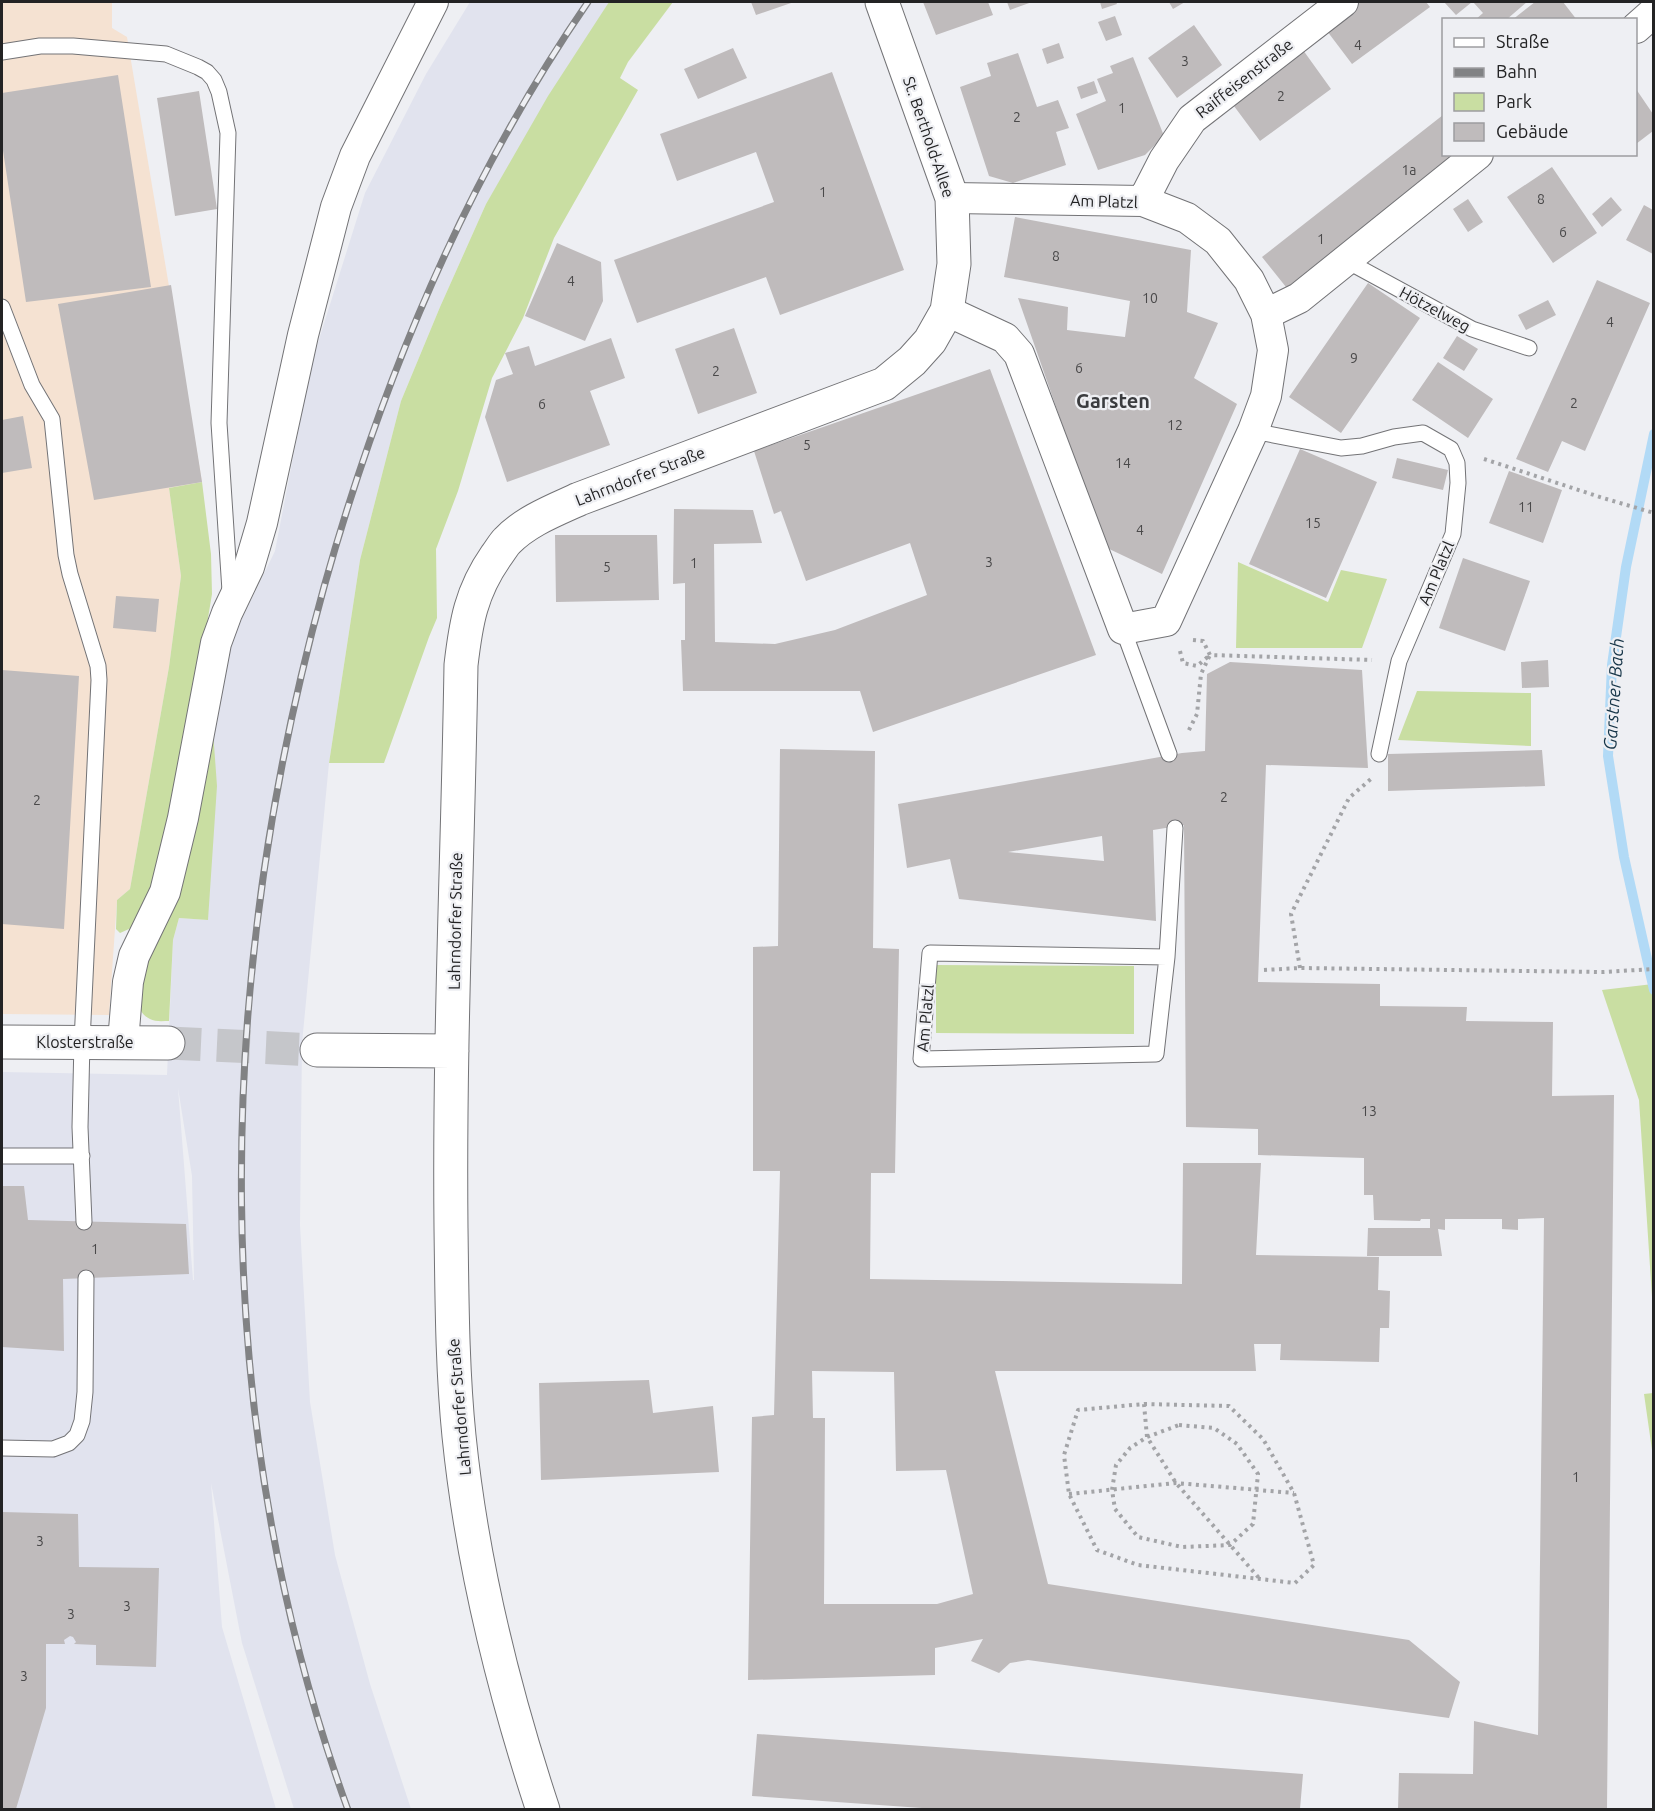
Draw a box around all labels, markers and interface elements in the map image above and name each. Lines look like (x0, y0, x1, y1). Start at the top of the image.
legend (1442, 18, 1637, 156)
text: Straße (1496, 31, 1549, 51)
street label: Raiffeisenstraße (1192, 35, 1296, 121)
house number: 4 (1354, 37, 1362, 53)
house number: 3 (1181, 53, 1189, 69)
text: Bahn (1496, 61, 1537, 81)
street label: St. Berthold-Allee (900, 74, 958, 200)
house number: 2 (1277, 88, 1285, 104)
text: Park (1496, 91, 1532, 111)
house number: 1 (1118, 100, 1126, 116)
house number: 2 (1013, 109, 1021, 125)
text: Gebäude (1496, 121, 1568, 141)
house number: 1a (1401, 162, 1417, 178)
house number: 1 (819, 184, 827, 200)
street label: Am Platzl (1070, 191, 1138, 211)
house number: 8 (1537, 191, 1545, 207)
house number: 6 (1559, 224, 1567, 240)
house number: 1 (1317, 231, 1325, 247)
house number: 8 (1052, 248, 1060, 264)
house number: 4 (567, 273, 575, 289)
street label: Hötzelweg (1397, 283, 1473, 335)
house number: 10 (1142, 290, 1158, 306)
house number: 4 (1606, 314, 1614, 330)
house number: 9 (1350, 350, 1358, 366)
house number: 6 (1075, 360, 1083, 376)
house number: 2 (712, 363, 720, 379)
district label: Garsten (1076, 389, 1150, 412)
house number: 2 (1570, 395, 1578, 411)
house number: 6 (538, 396, 546, 412)
house number: 12 (1167, 417, 1183, 433)
house number: 5 (803, 437, 811, 453)
street label: Lahrndorfer Straße (573, 443, 707, 509)
house number: 14 (1115, 455, 1131, 471)
house number: 11 (1518, 499, 1534, 515)
house number: 15 (1305, 515, 1321, 531)
house number: 4 (1136, 522, 1144, 538)
street label: Am Platzl (1414, 538, 1458, 608)
house number: 3 (985, 554, 993, 570)
house number: 1 (690, 555, 698, 571)
house number: 5 (603, 559, 611, 575)
water label: Garstner Bach (1599, 637, 1627, 751)
house number: 2 (1220, 789, 1228, 805)
house number: 2 (33, 792, 41, 808)
street label: Lahrndorfer Straße (445, 852, 465, 990)
street label: Am Platzl (913, 983, 937, 1053)
street label: Klosterstraße (36, 1033, 134, 1051)
house number: 13 (1361, 1103, 1377, 1119)
house number: 1 (91, 1241, 99, 1257)
street label: Lahrndorfer Straße (444, 1338, 474, 1476)
house number: 1 (1572, 1469, 1580, 1485)
house number: 3 (36, 1533, 44, 1549)
house number: 3 (123, 1598, 131, 1614)
house number: 3 (67, 1606, 75, 1622)
house number: 3 (20, 1668, 28, 1684)

